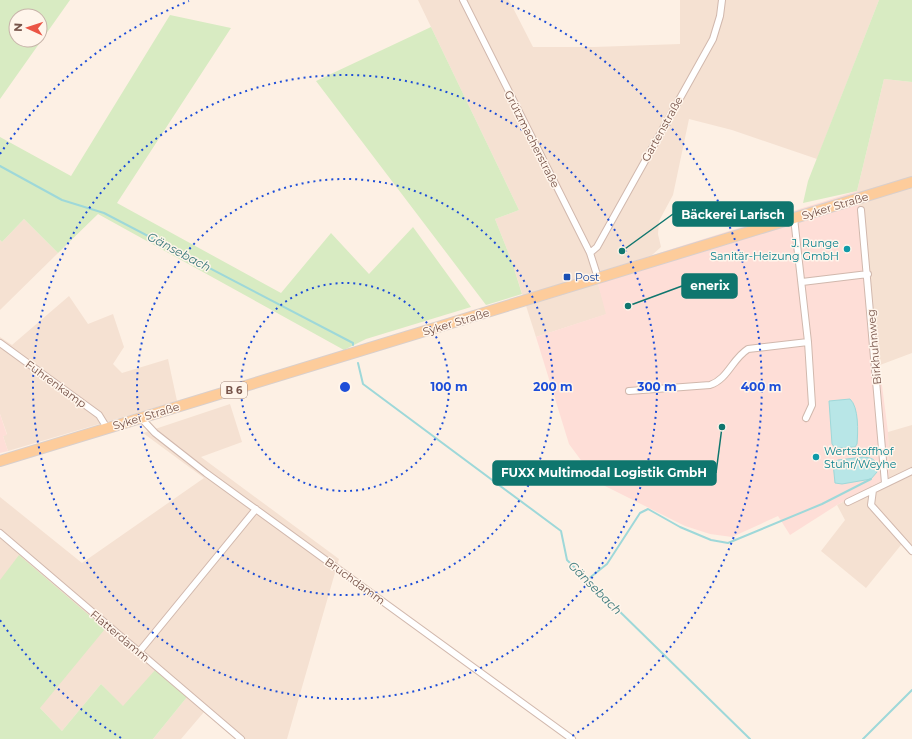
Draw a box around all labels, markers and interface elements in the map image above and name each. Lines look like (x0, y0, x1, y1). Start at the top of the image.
north arrow (8, 8, 48, 48)
text: N (11, 23, 25, 32)
street label: Grützmacherstraße (501, 88, 563, 190)
street label: Gartenstraße (638, 94, 686, 164)
street label: Syker Straße (800, 189, 870, 223)
callout: Bäckerei Larisch (673, 202, 793, 226)
text: Bäckerei Larisch (681, 207, 785, 222)
water label: Gänsebach (145, 229, 214, 275)
place label: J. Runge Sanitär-Heizung GmbH (710, 236, 839, 263)
marker: J. Runge Sanitär-Heizung GmbH (842, 244, 852, 254)
place label: Post (575, 270, 600, 284)
marker: Post (562, 272, 572, 282)
callout: enerix (682, 274, 737, 298)
text: enerix (690, 278, 731, 293)
street label: Syker Straße (421, 305, 491, 339)
street label: Birkhuhnweg (864, 309, 884, 385)
street label: Fuhrenkamp (23, 357, 89, 411)
text: 100 m (431, 379, 467, 394)
text: 200 m (533, 379, 573, 394)
text: 300 m (636, 379, 677, 394)
text: 400 m (741, 379, 781, 394)
centre of rings (338, 380, 352, 394)
road number: B 6 (221, 382, 247, 398)
street label: Syker Straße (111, 399, 181, 433)
place label: Wertstoffhof Stuhr/Weyhe (824, 444, 897, 471)
marker: Wertstoffhof Stuhr/Weyhe (811, 452, 821, 462)
callout: FUXX Multimodal Logistik GmbH (493, 461, 716, 485)
text: FUXX Multimodal Logistik GmbH (501, 465, 707, 480)
street label: Bruchdamm (322, 554, 388, 608)
water label: Gänsebach (565, 558, 625, 618)
street label: Flatterdamm (87, 607, 153, 665)

